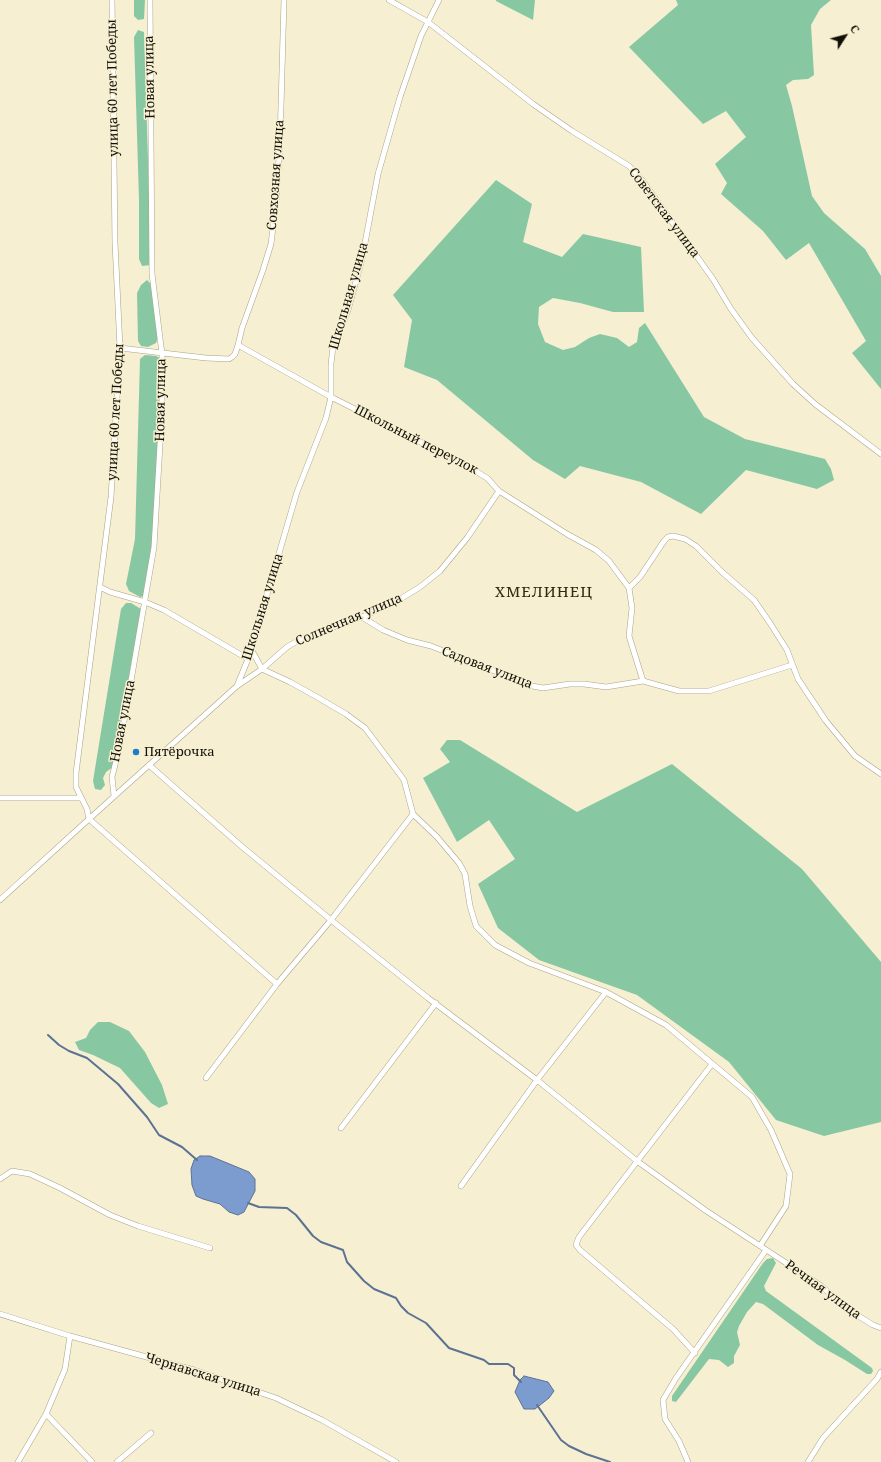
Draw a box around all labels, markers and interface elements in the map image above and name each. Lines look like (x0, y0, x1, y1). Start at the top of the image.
north arrow (825, 16, 865, 56)
street label: улица 60 лет Победы (104, 19, 122, 157)
text: С (847, 21, 863, 36)
street label: Новая улица (141, 35, 159, 119)
street label: Совхозная улица (264, 119, 288, 231)
street label: Советская улица (625, 165, 703, 261)
street label: Школьная улица (326, 240, 372, 352)
street label: улица 60 лет Победы (105, 343, 127, 481)
street label: Новая улица (152, 358, 170, 442)
street label: Школьный переулок (351, 402, 481, 478)
street label: Школьная улица (239, 552, 287, 662)
district label: ХМЕЛИНЕЦ (495, 584, 593, 602)
street label: Солнечная улица (293, 590, 405, 650)
street label: Садовая улица (439, 643, 535, 693)
street label: Новая улица (107, 679, 139, 763)
place label: Пятёрочка (144, 744, 215, 760)
marker: Пятёрочка (131, 747, 141, 757)
street label: Речная улица (782, 1257, 864, 1323)
street label: Чернавская улица (143, 1350, 263, 1400)

